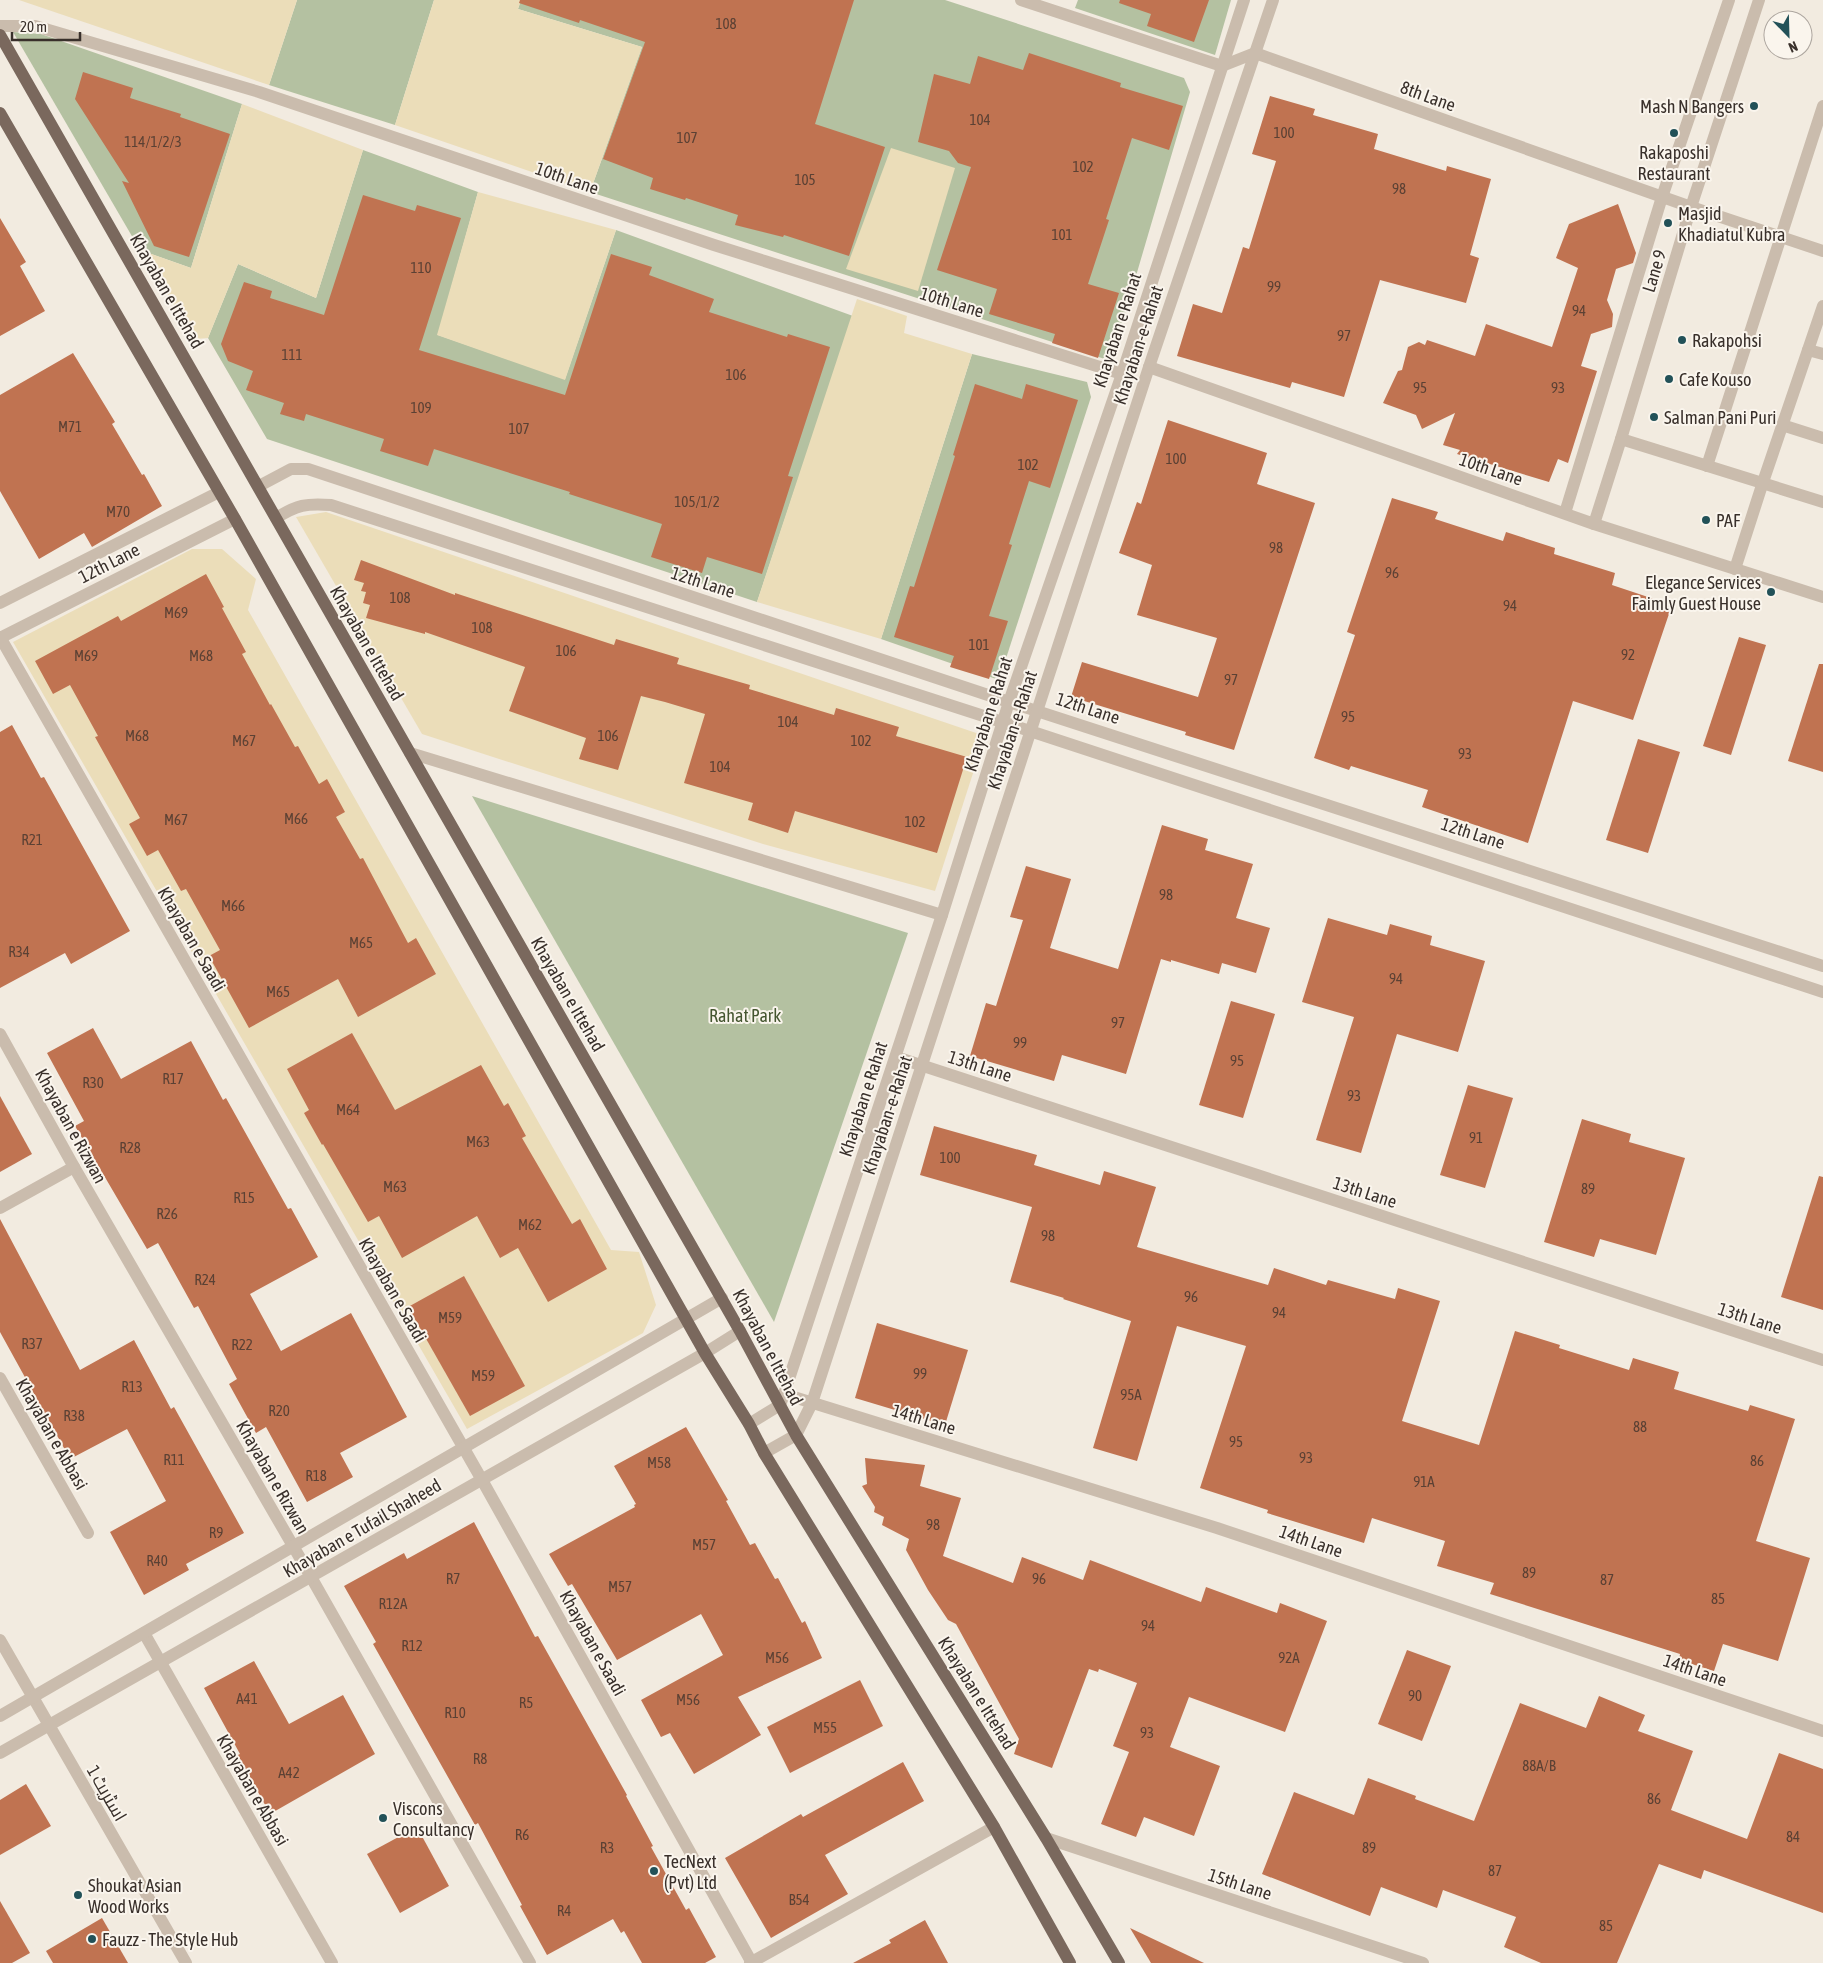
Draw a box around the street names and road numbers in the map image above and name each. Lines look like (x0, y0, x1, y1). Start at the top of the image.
street label: 8th Lane (1398, 76, 1458, 116)
street label: 10th Lane (533, 157, 601, 199)
street label: Khayaban e Ittehad (126, 230, 208, 352)
street label: Lane 9 (1638, 247, 1670, 295)
street label: Khayaban e Rahat (1088, 270, 1146, 390)
street label: 10th Lane (918, 282, 986, 322)
street label: Khayaban-e-Rahat (1109, 283, 1167, 407)
street label: 10th Lane (1457, 448, 1525, 490)
street label: 12th Lane (75, 539, 143, 587)
street label: 12th Lane (669, 562, 737, 602)
street label: Khayaban e Ittehad (326, 582, 408, 704)
street label: Khayaban e Rahat (959, 654, 1017, 774)
street label: Khayaban-e-Rahat (983, 668, 1041, 792)
street label: 12th Lane (1054, 688, 1122, 728)
street label: 12th Lane (1439, 813, 1507, 853)
street label: Khayaban e Saadi (154, 883, 230, 995)
street label: Khayaban e Ittehad (527, 933, 609, 1055)
street label: Khayaban e Rahat (834, 1039, 892, 1159)
street label: 13th Lane (946, 1046, 1014, 1086)
street label: Khayaban-e-Rahat (858, 1053, 916, 1177)
street label: Khayaban e Rizwan (31, 1065, 111, 1187)
street label: 13th Lane (1331, 1172, 1399, 1212)
street label: Khayaban e Saadi (355, 1234, 431, 1346)
street label: Khayaban e Ittehad (728, 1285, 808, 1409)
street label: 13th Lane (1716, 1298, 1784, 1338)
street label: Khayaban e Abbasi (12, 1375, 92, 1493)
street label: 14th Lane (890, 1399, 958, 1439)
street label: Khayaban e Rizwan (232, 1417, 314, 1537)
street label: Khayaban e Tufail Shaheed (279, 1474, 445, 1582)
street label: 14th Lane (1277, 1520, 1345, 1562)
street label: Khayaban e Saadi (555, 1587, 631, 1699)
street label: Khayaban e Ittehad (934, 1633, 1020, 1753)
street label: 14th Lane (1661, 1649, 1729, 1691)
street label: Khayaban e Abbasi (213, 1731, 293, 1849)
street label: اسٹریٹ 1 (82, 1761, 131, 1825)
street label: 15th Lane (1206, 1864, 1274, 1904)

